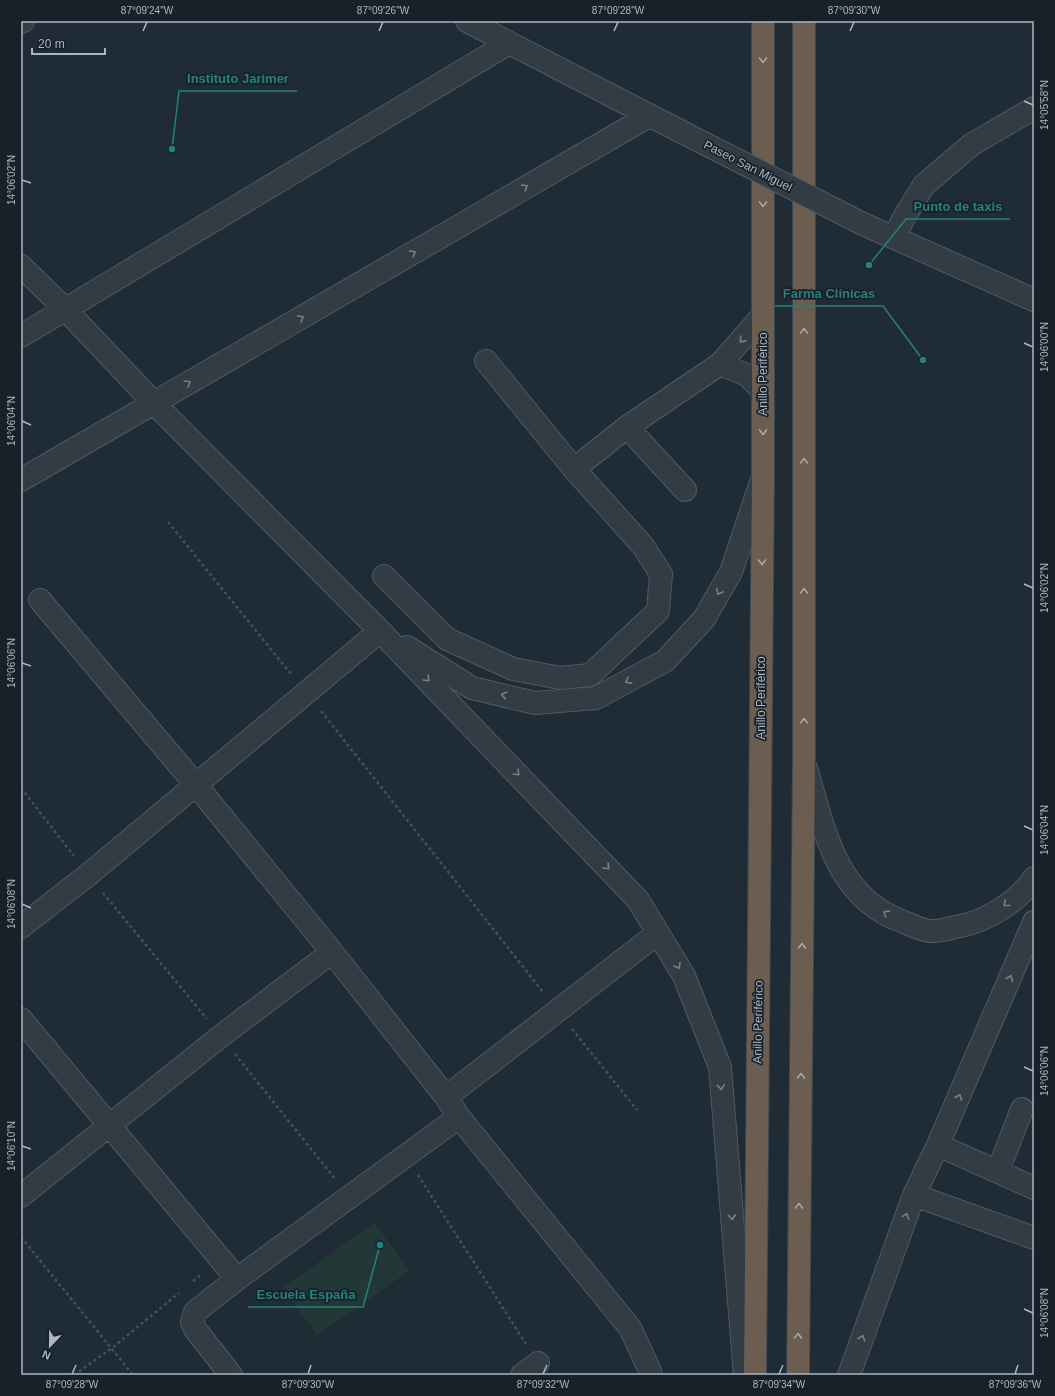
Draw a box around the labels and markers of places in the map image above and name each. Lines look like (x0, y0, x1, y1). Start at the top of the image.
callout: Instituto Jarimer (179, 66, 297, 91)
callout: Punto de taxis (906, 194, 1010, 219)
callout: Farma Clínicas (775, 281, 883, 306)
callout: Escuela España (248, 1282, 363, 1307)

